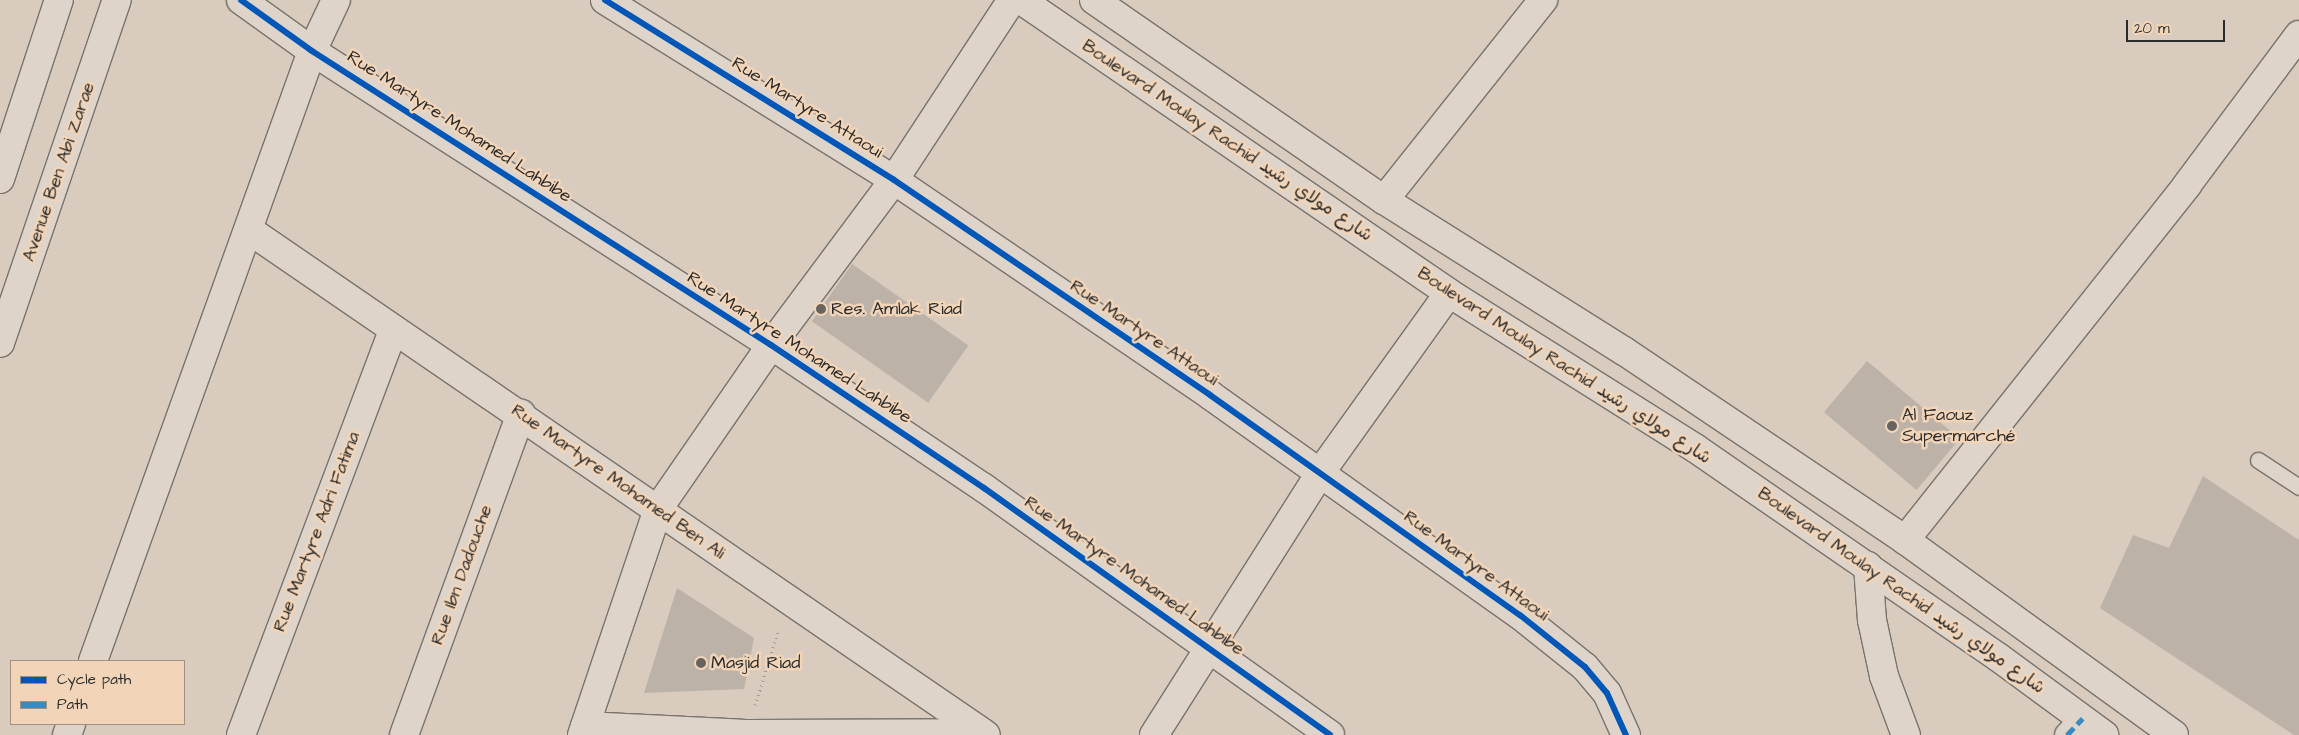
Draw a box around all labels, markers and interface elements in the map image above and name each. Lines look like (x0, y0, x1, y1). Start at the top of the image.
scale bar (2129, 10, 2228, 42)
text: 20 m (2134, 18, 2170, 39)
street label: Boulevard Moulay Rachid شارع مولاي رشيد (1078, 35, 1376, 247)
street label: Rue Martyre Mohamed Lahbibe (343, 46, 575, 208)
street label: Rue Martyre Attaoui (727, 53, 887, 163)
street label: Avenue Ben Abi Zarae (18, 80, 100, 264)
street label: Boulevard Moulay Rachid شارع مولاي رشيد (1413, 263, 1715, 469)
street label: Rue Martyre Mohamed Lahbibe (683, 267, 915, 429)
street label: Rue Martyre Attaoui (1066, 275, 1222, 391)
place label: Res. Amlak Riad (831, 298, 962, 320)
marker: Res. Amlak Riad (815, 303, 827, 315)
street label: Rue Martyre Mohamed Ben Ali (507, 400, 729, 564)
place label: Al Faouz Supermarché (1902, 405, 2016, 448)
marker: Al Faouz Supermarché (1886, 420, 1898, 432)
street label: Rue Martyre Adri Fatima (269, 429, 365, 635)
street label: Boulevard Moulay Rachid شارع مولاي رشيد (1753, 483, 2049, 699)
street label: Rue Martyre Mohamed Lahbibe (1020, 492, 1248, 660)
street label: Rue Ibn Dadouche (427, 502, 497, 648)
street label: Rue Martyre Attaoui (1399, 506, 1553, 626)
place label: Masjid Riad (711, 652, 800, 674)
marker: Masjid Riad (695, 657, 707, 669)
legend (10, 660, 185, 725)
text: Cycle path (57, 669, 131, 690)
text: Path (57, 694, 88, 715)

